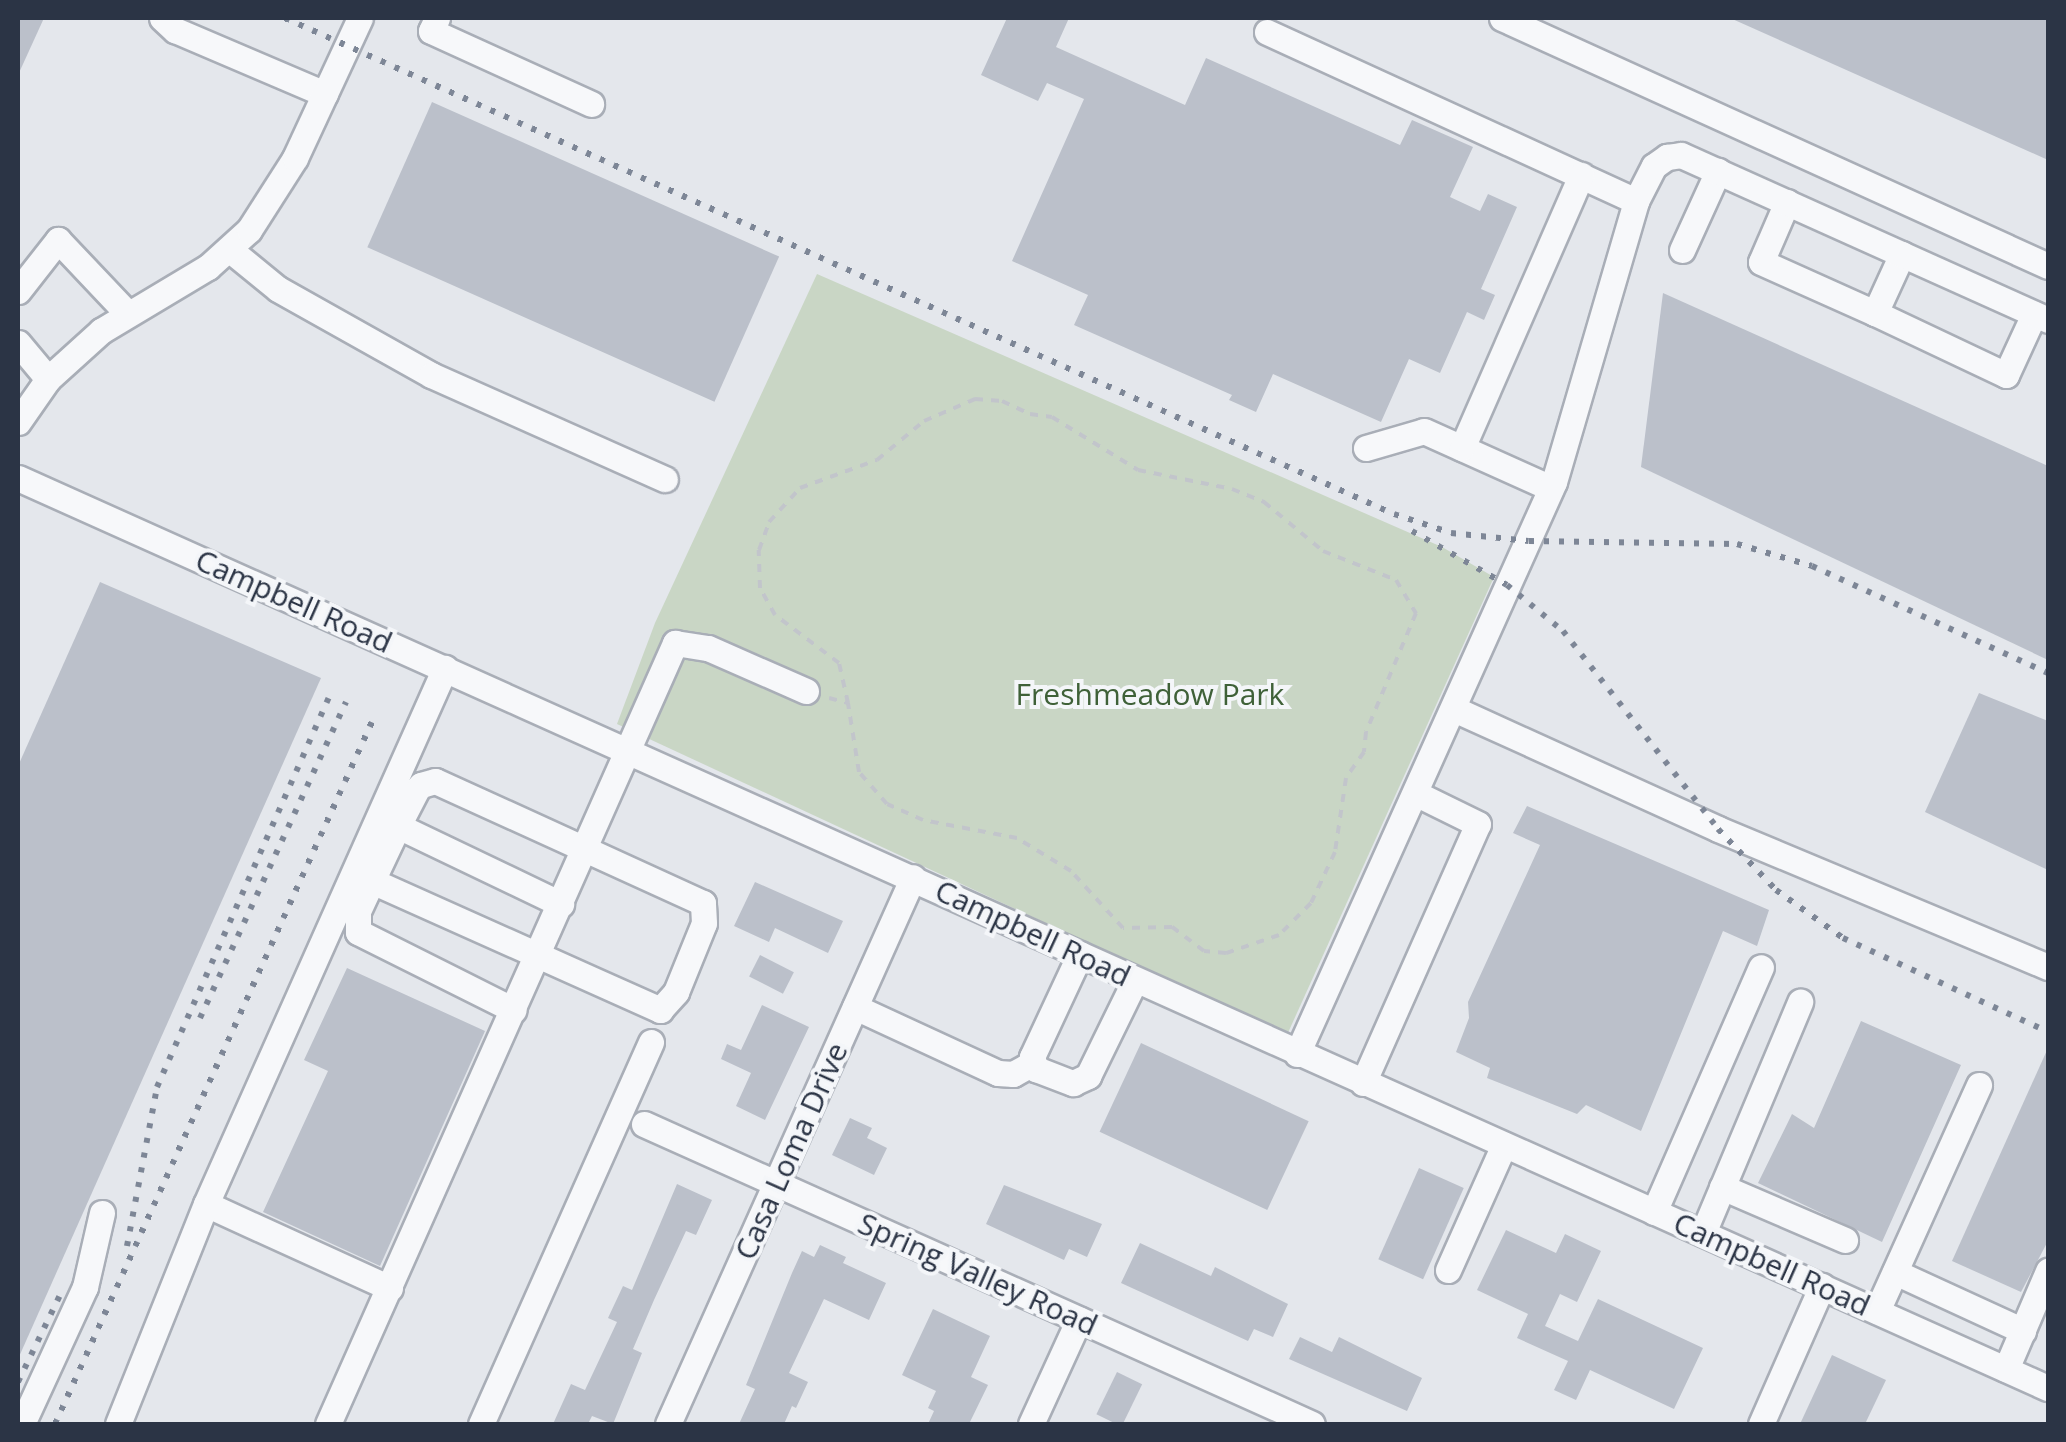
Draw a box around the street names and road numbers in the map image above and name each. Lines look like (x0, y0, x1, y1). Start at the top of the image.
street label: Campbell Road (190, 542, 398, 660)
street label: Campbell Road (930, 872, 1136, 994)
street label: Casa Loma Drive (727, 1037, 855, 1265)
street label: Spring Valley Road (853, 1205, 1103, 1343)
street label: Campbell Road (1668, 1205, 1876, 1323)

